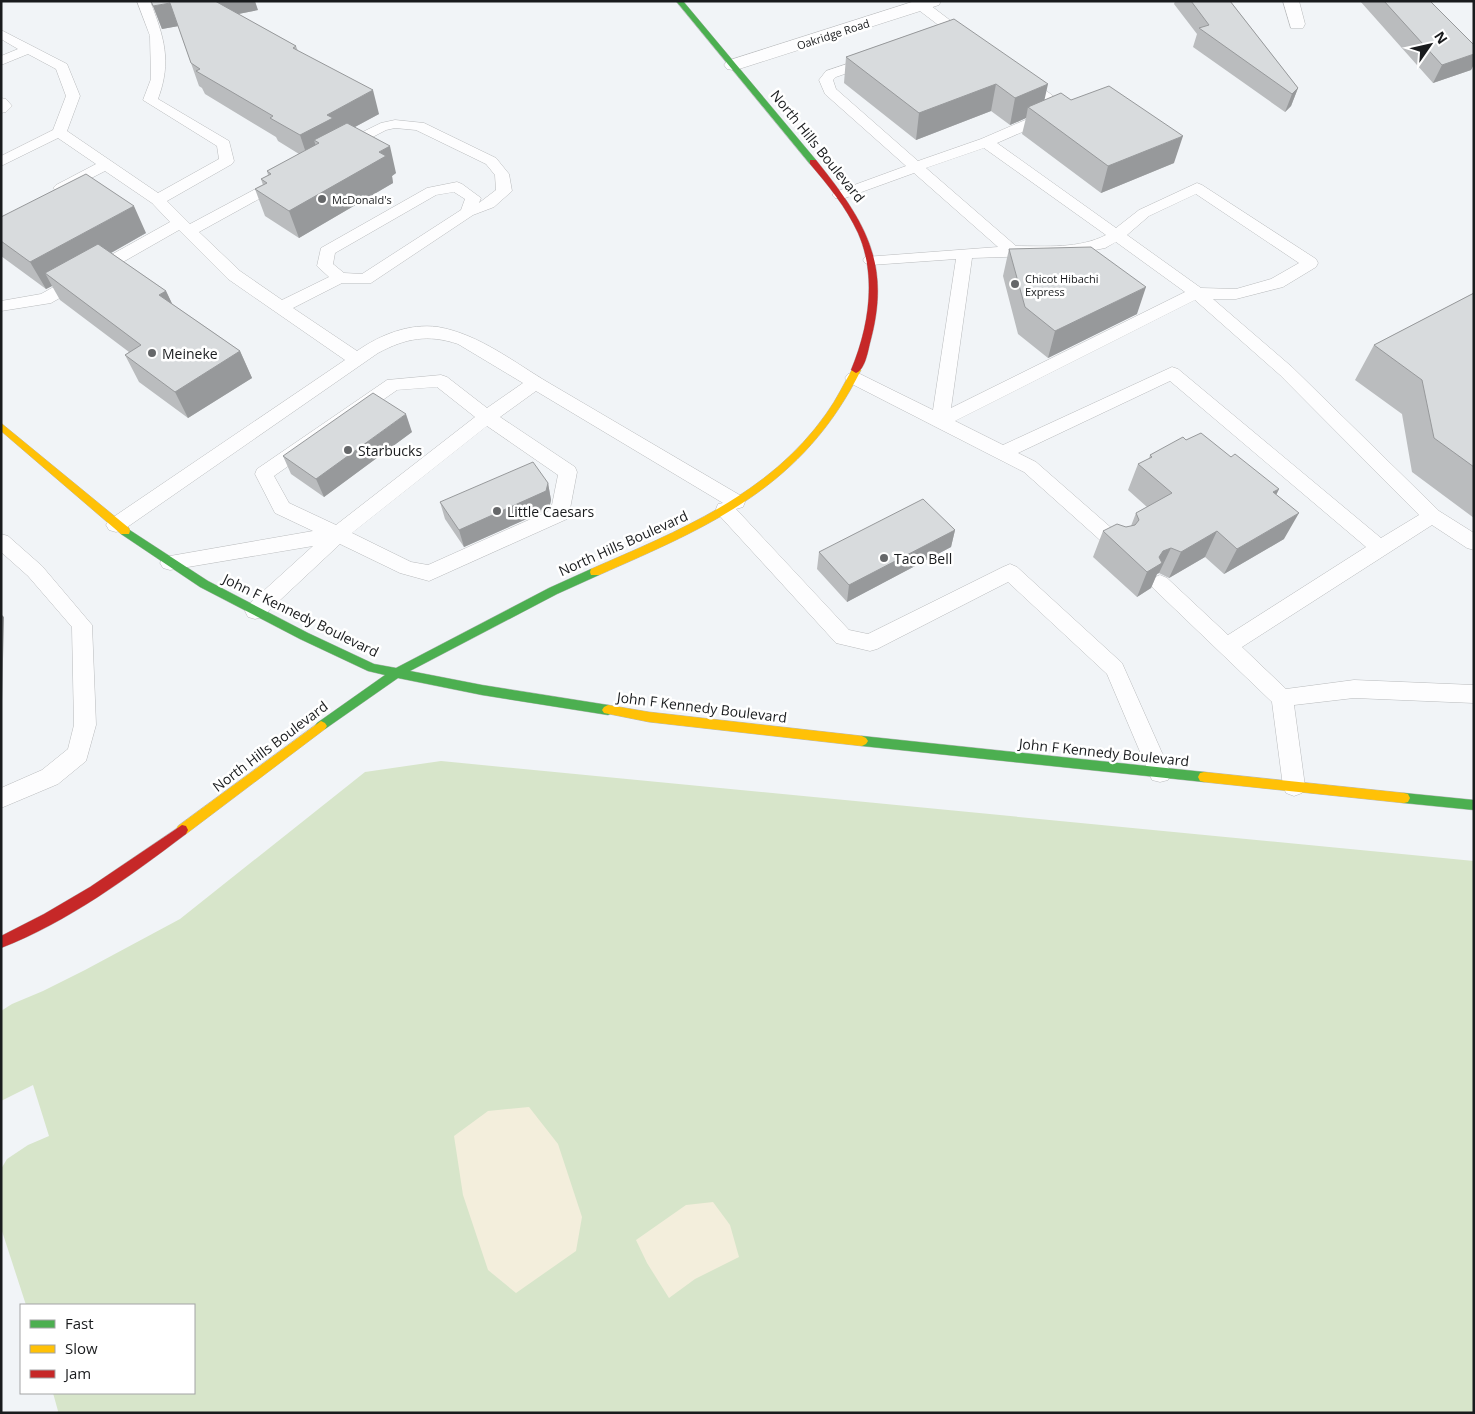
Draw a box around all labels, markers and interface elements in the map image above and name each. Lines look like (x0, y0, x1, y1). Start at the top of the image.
street label: Oakridge Road (795, 15, 871, 53)
north arrow (1405, 20, 1455, 70)
text: N (1430, 27, 1452, 47)
street label: North Hills Boulevard (767, 86, 869, 206)
place label: McDonald's (332, 192, 392, 207)
marker: McDonald's (316, 193, 328, 205)
place label: Chicot Hibachi Express (1025, 271, 1099, 299)
marker: Chicot Hibachi Express (1009, 278, 1021, 290)
place label: Meineke (162, 344, 218, 363)
marker: Meineke (146, 347, 158, 359)
place label: Starbucks (358, 441, 422, 460)
marker: Starbucks (342, 444, 354, 456)
place label: Little Caesars (507, 502, 594, 521)
marker: Little Caesars (491, 505, 503, 517)
street label: North Hills Boulevard (555, 506, 691, 580)
place label: Taco Bell (894, 549, 952, 568)
marker: Taco Bell (878, 552, 890, 564)
street label: John F Kennedy Boulevard (218, 568, 382, 661)
street label: John F Kennedy Boulevard (614, 687, 788, 727)
street label: North Hills Boulevard (209, 696, 331, 796)
street label: John F Kennedy Boulevard (1016, 733, 1190, 770)
legend (20, 1304, 195, 1394)
text: Fast (65, 1313, 94, 1333)
text: Slow (65, 1338, 98, 1358)
text: Jam (63, 1363, 91, 1383)

